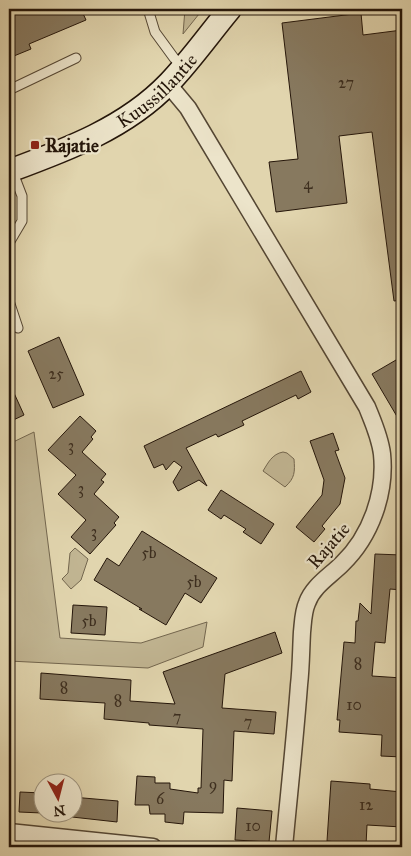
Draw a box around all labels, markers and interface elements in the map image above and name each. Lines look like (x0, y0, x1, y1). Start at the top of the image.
street label: Kuussillantie (112, 49, 202, 133)
house number: 27 (338, 73, 354, 92)
place label: Rajatie (45, 134, 99, 158)
marker: Rajatie (29, 139, 41, 151)
house number: 4 (304, 174, 314, 193)
house number: 25 (48, 364, 64, 383)
house number: 3 (68, 436, 74, 455)
house number: 3 (78, 479, 84, 498)
street label: Rajatie (302, 517, 355, 573)
house number: 3 (91, 522, 97, 541)
house number: 5b (141, 543, 157, 562)
house number: 5b (186, 572, 202, 591)
house number: 5b (81, 611, 97, 630)
house number: 8 (354, 654, 362, 673)
house number: 8 (60, 678, 68, 697)
house number: 8 (114, 691, 122, 710)
house number: 10 (346, 695, 362, 714)
house number: 7 (173, 707, 181, 726)
house number: 7 (244, 712, 252, 731)
north arrow (32, 774, 82, 824)
house number: 9 (209, 775, 217, 794)
house number: 6 (156, 789, 165, 808)
house number: 12 (359, 795, 373, 814)
text: N (52, 801, 66, 820)
house number: 10 (245, 816, 261, 835)

